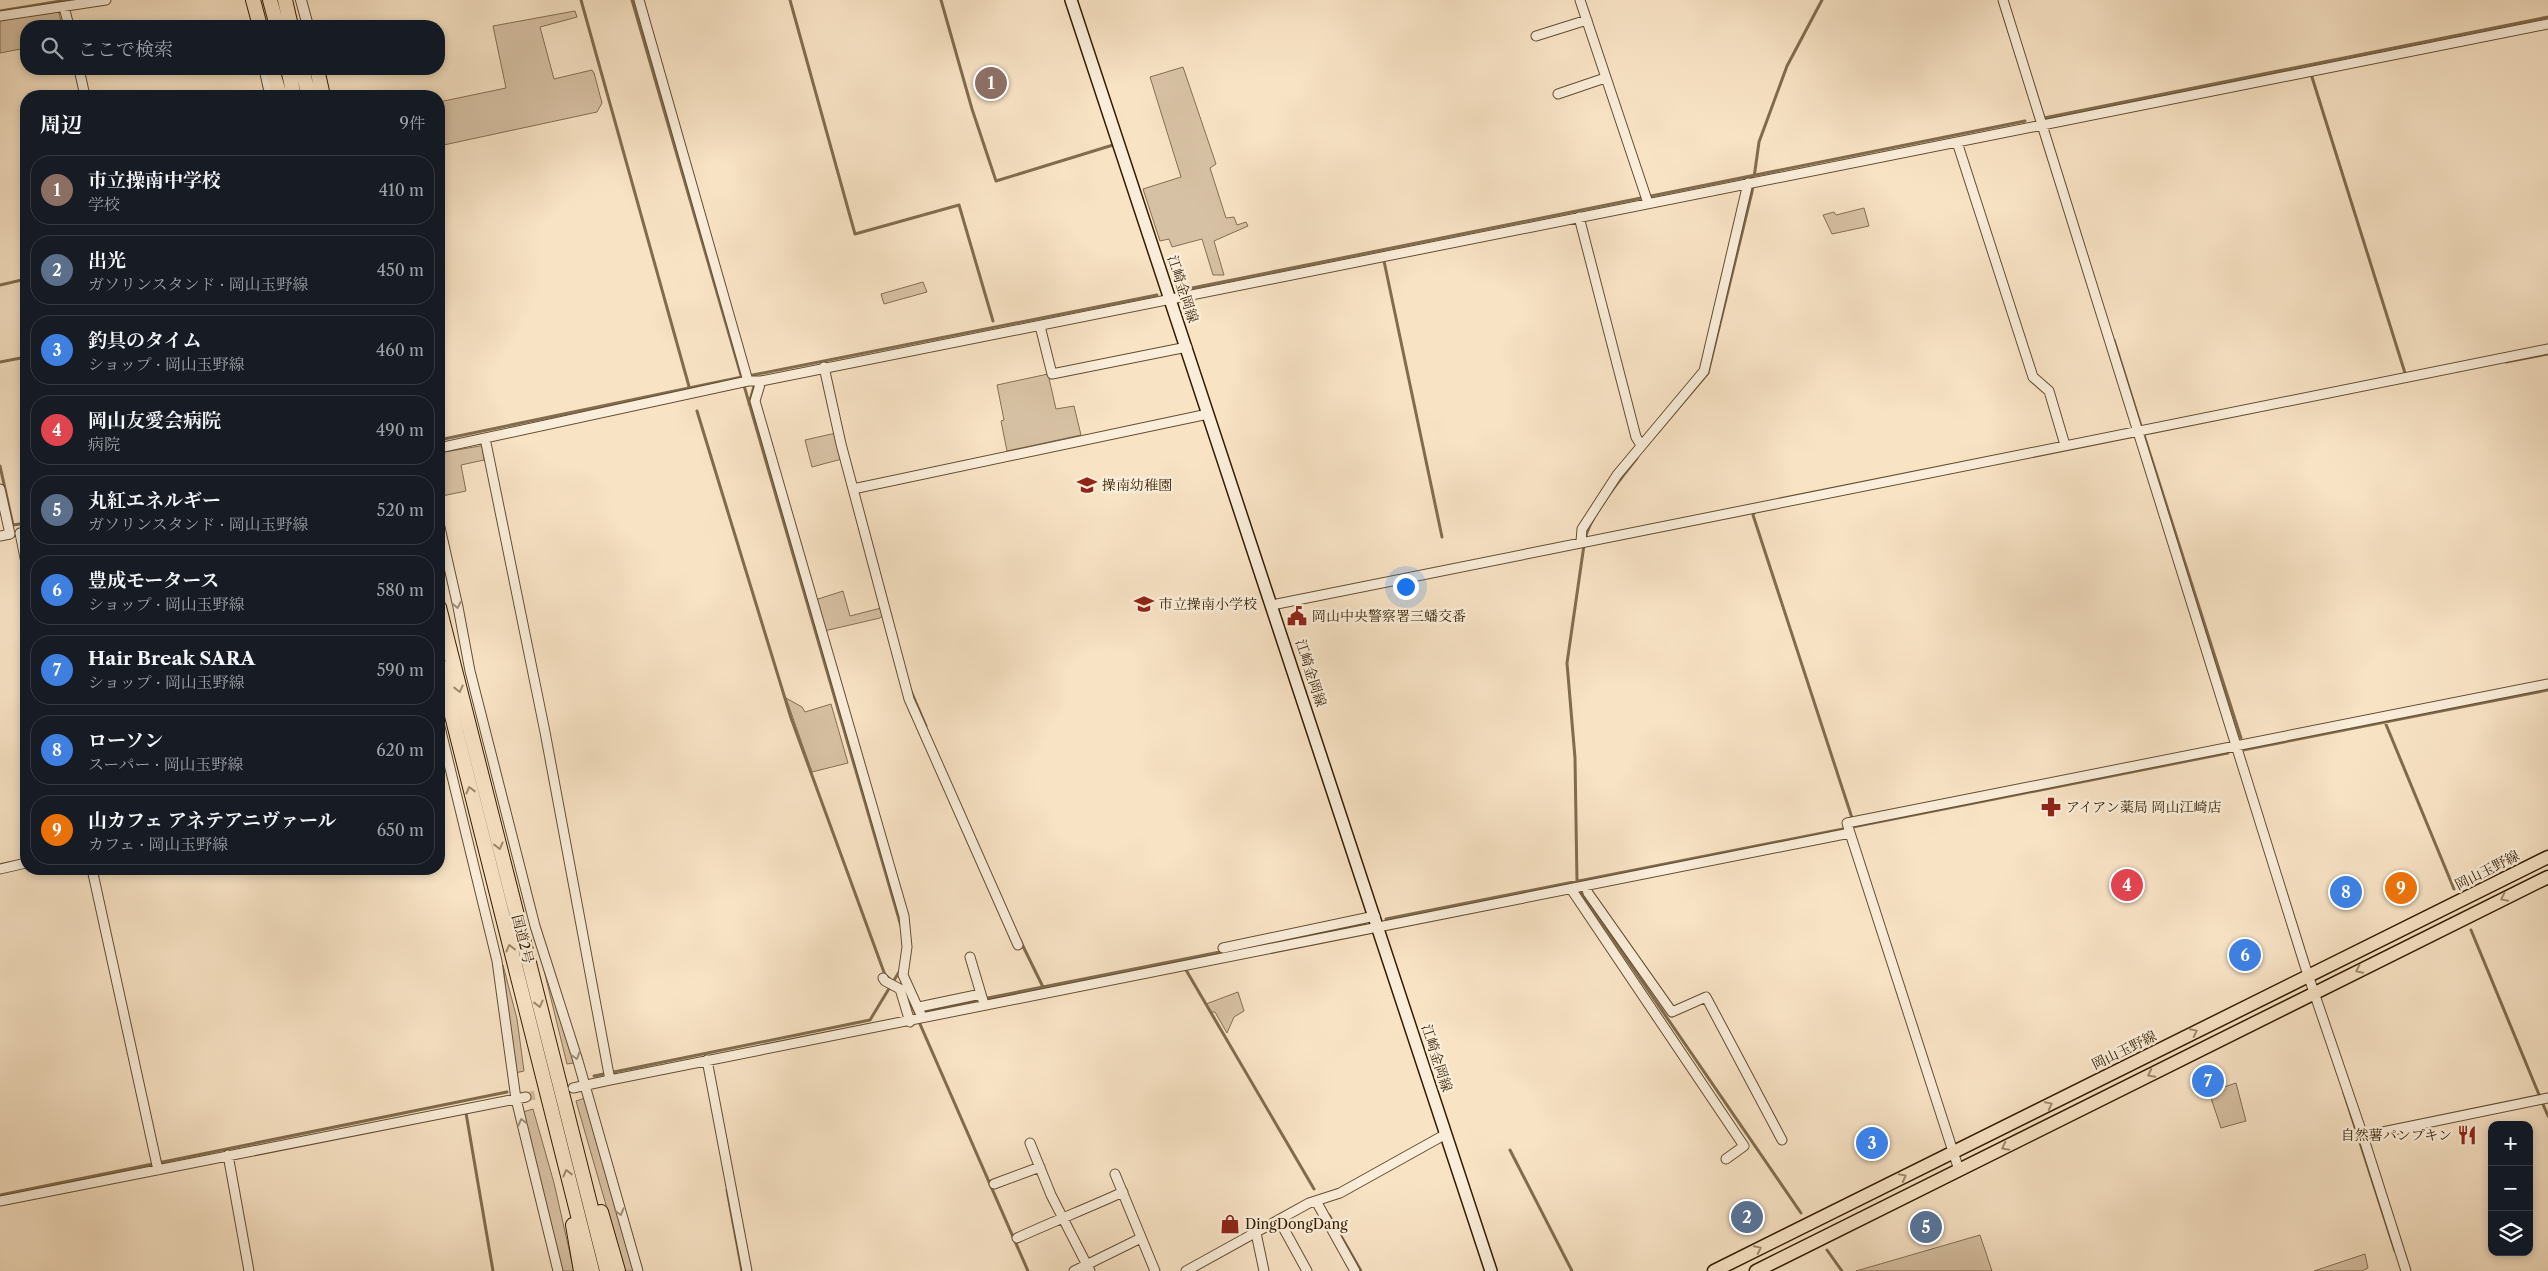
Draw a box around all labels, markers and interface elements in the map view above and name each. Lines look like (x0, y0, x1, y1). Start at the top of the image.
search box (20, 20, 445, 75)
icon: search (38, 34, 66, 62)
text: ここで検索 (78, 38, 173, 61)
pin: 1 (975, 64, 1007, 102)
text: 周辺 (40, 112, 82, 137)
text: 9件 (400, 113, 425, 133)
text: 市立操南中学校 (88, 169, 221, 192)
text: 1 (53, 180, 61, 200)
text: 410 m (379, 180, 424, 200)
text: 学校 (88, 194, 120, 214)
text: 出光 (88, 249, 126, 272)
street label: 江崎金岡線 (1164, 253, 1202, 325)
text: 2 (52, 260, 62, 280)
text: 450 m (377, 260, 424, 280)
text: ガソリンスタンド · 岡山玉野線 (88, 274, 309, 294)
text: 釣具のタイム (88, 329, 202, 352)
text: 3 (52, 340, 62, 360)
text: 460 m (376, 340, 424, 360)
text: ショップ · 岡山玉野線 (88, 354, 245, 374)
text: 岡山友愛会病院 (88, 409, 221, 432)
text: 4 (52, 420, 62, 440)
text: 490 m (376, 420, 424, 440)
text: 病院 (88, 434, 120, 454)
school or university icon: 操南幼稚園 (1076, 474, 1098, 496)
place label: 操南幼稚園 (1102, 476, 1172, 494)
text: 丸紅エネルギー (88, 489, 221, 512)
text: 5 (53, 500, 61, 520)
text: 520 m (377, 500, 424, 520)
text: ガソリンスタンド · 岡山玉野線 (88, 514, 309, 534)
text: 豊成モータース (88, 569, 219, 592)
your location (1393, 574, 1419, 600)
text: 6 (52, 580, 62, 600)
text: 580 m (377, 580, 424, 600)
school or university icon: 市立操南小学校 (1133, 593, 1155, 615)
text: ショップ · 岡山玉野線 (88, 594, 245, 614)
place label: 市立操南小学校 (1159, 595, 1257, 613)
one-way arrow (452, 600, 462, 609)
public building icon: 岡山中央警察署三蟠交番 (1286, 605, 1308, 627)
place label: 岡山中央警察署三蟠交番 (1312, 607, 1466, 625)
street label: 江崎金岡線 (1292, 637, 1330, 709)
text: Hair Break SARA (88, 647, 255, 670)
text: 7 (53, 660, 61, 680)
text: 590 m (377, 660, 424, 680)
text: ショップ · 岡山玉野線 (88, 672, 245, 692)
one-way arrow (454, 684, 464, 692)
text: ローソン (88, 729, 163, 752)
text: 8 (52, 740, 62, 760)
text: 620 m (376, 740, 424, 760)
text: スーパー · 岡山玉野線 (88, 754, 243, 774)
one-way arrow (465, 785, 476, 794)
pharmacy icon: アイアン薬局 岡山江崎店 (2040, 796, 2062, 818)
place label: アイアン薬局 岡山江崎店 (2066, 798, 2222, 816)
text: 山カフェ アネテアニヴァール (88, 809, 337, 832)
text: 9 (52, 820, 62, 840)
text: 650 m (377, 820, 424, 840)
text: カフェ · 岡山玉野線 (88, 834, 228, 854)
one-way arrow (494, 842, 504, 850)
street label: 岡山玉野線 (2452, 846, 2522, 894)
pin: 4 (2111, 866, 2143, 904)
pin: 9 (2385, 869, 2417, 907)
pin: 8 (2330, 873, 2362, 911)
one-way arrow (2500, 892, 2509, 902)
street label: 国道2号 (508, 913, 538, 965)
pin: 6 (2229, 936, 2261, 974)
one-way arrow (505, 943, 516, 952)
one-way arrow (2355, 964, 2364, 974)
one-way arrow (534, 999, 544, 1007)
street label: 江崎金岡線 (1418, 1022, 1456, 1094)
street label: 岡山玉野線 (2089, 1027, 2159, 1073)
one-way arrow (2189, 1028, 2198, 1038)
one-way arrow (571, 1051, 581, 1059)
pin: 7 (2192, 1062, 2224, 1100)
one-way arrow (2147, 1068, 2156, 1078)
one-way arrow (2044, 1101, 2053, 1111)
one-way arrow (517, 1117, 528, 1126)
map controls (2488, 1121, 2533, 1256)
button: + (2488, 1121, 2533, 1166)
pin: 3 (1856, 1124, 1888, 1162)
restaurant icon: 自然薯パンプキン (2456, 1124, 2478, 1146)
place label: 自然薯パンプキン (2341, 1126, 2452, 1144)
one-way arrow (2001, 1140, 2010, 1151)
button: − (2488, 1166, 2533, 1211)
one-way arrow (562, 1169, 572, 1177)
one-way arrow (1898, 1173, 1907, 1183)
pin: 2 (1731, 1198, 1763, 1236)
one-way arrow (615, 1207, 625, 1216)
pin: 5 (1910, 1208, 1942, 1246)
button: layers (2488, 1211, 2533, 1256)
shop icon: DingDongDang (1219, 1213, 1241, 1235)
place label: DingDongDang (1245, 1215, 1348, 1233)
one-way arrow (1753, 1245, 1762, 1255)

